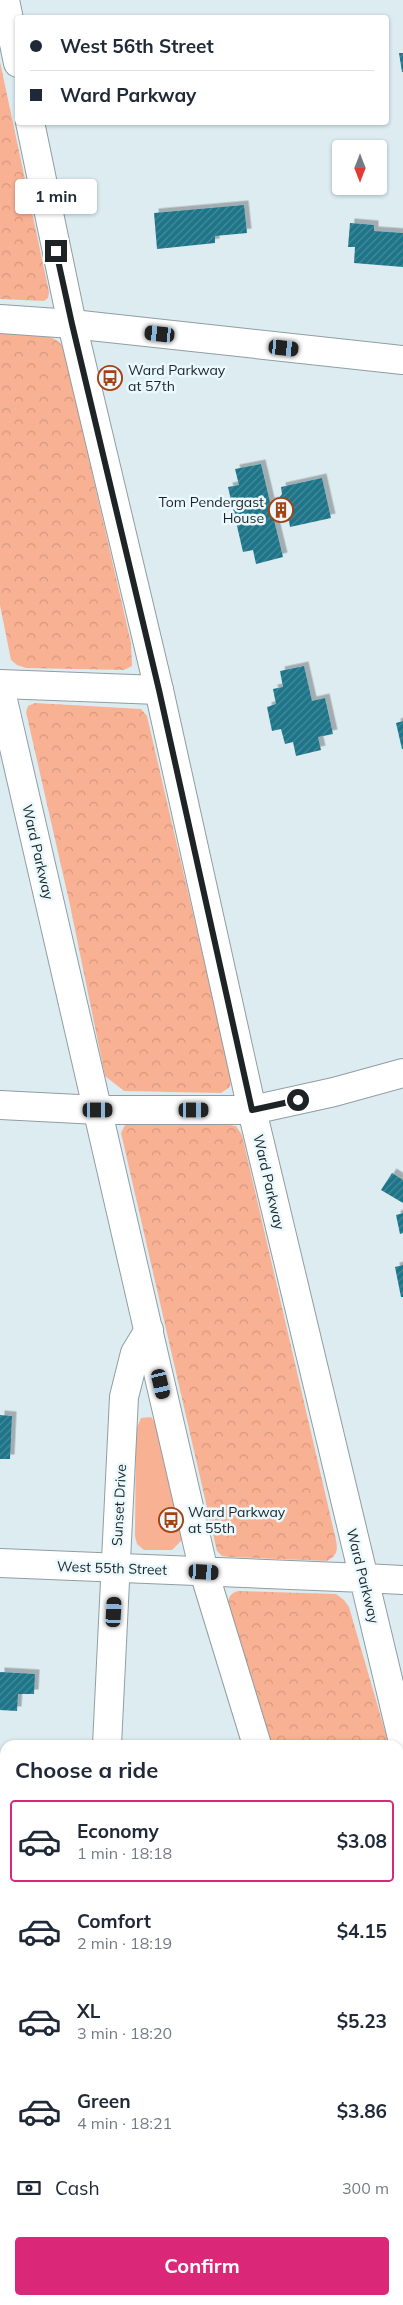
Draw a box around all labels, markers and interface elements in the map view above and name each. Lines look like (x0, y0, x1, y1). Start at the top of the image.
text: West 56th Street (60, 34, 214, 58)
text: Ward Parkway (60, 83, 196, 107)
north arrow (332, 140, 388, 195)
map controls (332, 140, 387, 195)
callout: 1 min (15, 178, 97, 214)
text: 1 min (35, 186, 77, 206)
route end (45, 240, 67, 262)
car (144, 325, 175, 343)
car (268, 339, 299, 357)
place label: Ward Parkway at 57th (128, 361, 226, 395)
bus stop icon: Ward Parkway at 57th (97, 365, 123, 391)
place label: Tom Pendergast House (158, 493, 264, 527)
building icon: Tom Pendergast House (268, 497, 294, 523)
street label: Ward Parkway (18, 803, 58, 902)
route start (287, 1089, 309, 1111)
car (83, 1103, 113, 1118)
car (179, 1103, 209, 1118)
street label: Ward Parkway (249, 1133, 289, 1232)
car (150, 1368, 171, 1400)
street label: Sunset Drive (108, 1464, 130, 1546)
place label: Ward Parkway at 55th (188, 1503, 286, 1537)
bus stop icon: Ward Parkway at 55th (158, 1507, 184, 1533)
street label: Ward Parkway (343, 1527, 384, 1626)
street label: West 55th Street (57, 1557, 167, 1579)
car (188, 1564, 219, 1580)
car (105, 1597, 122, 1627)
text: Choose a ride (15, 1756, 158, 1784)
icon: car (17, 1819, 62, 1864)
text: Economy (77, 1819, 159, 1843)
text: $3.08 (337, 1829, 387, 1853)
text: 1 min · 18:18 (77, 1843, 172, 1863)
icon: car (17, 1909, 62, 1954)
text: Comfort (77, 1909, 151, 1933)
text: $4.15 (337, 1919, 387, 1943)
text: 2 min · 18:19 (77, 1933, 172, 1953)
icon: car (17, 1999, 62, 2044)
text: XL (77, 1999, 100, 2023)
text: $5.23 (337, 2009, 387, 2033)
text: 3 min · 18:20 (77, 2023, 172, 2043)
icon: car (17, 2089, 62, 2134)
text: Green (77, 2089, 131, 2113)
text: $3.86 (337, 2099, 387, 2123)
text: 4 min · 18:21 (77, 2113, 172, 2133)
icon: cash (15, 2174, 43, 2202)
text: Cash (55, 2176, 100, 2200)
text: 300 m (342, 2178, 389, 2198)
button: Confirm (15, 2237, 389, 2295)

